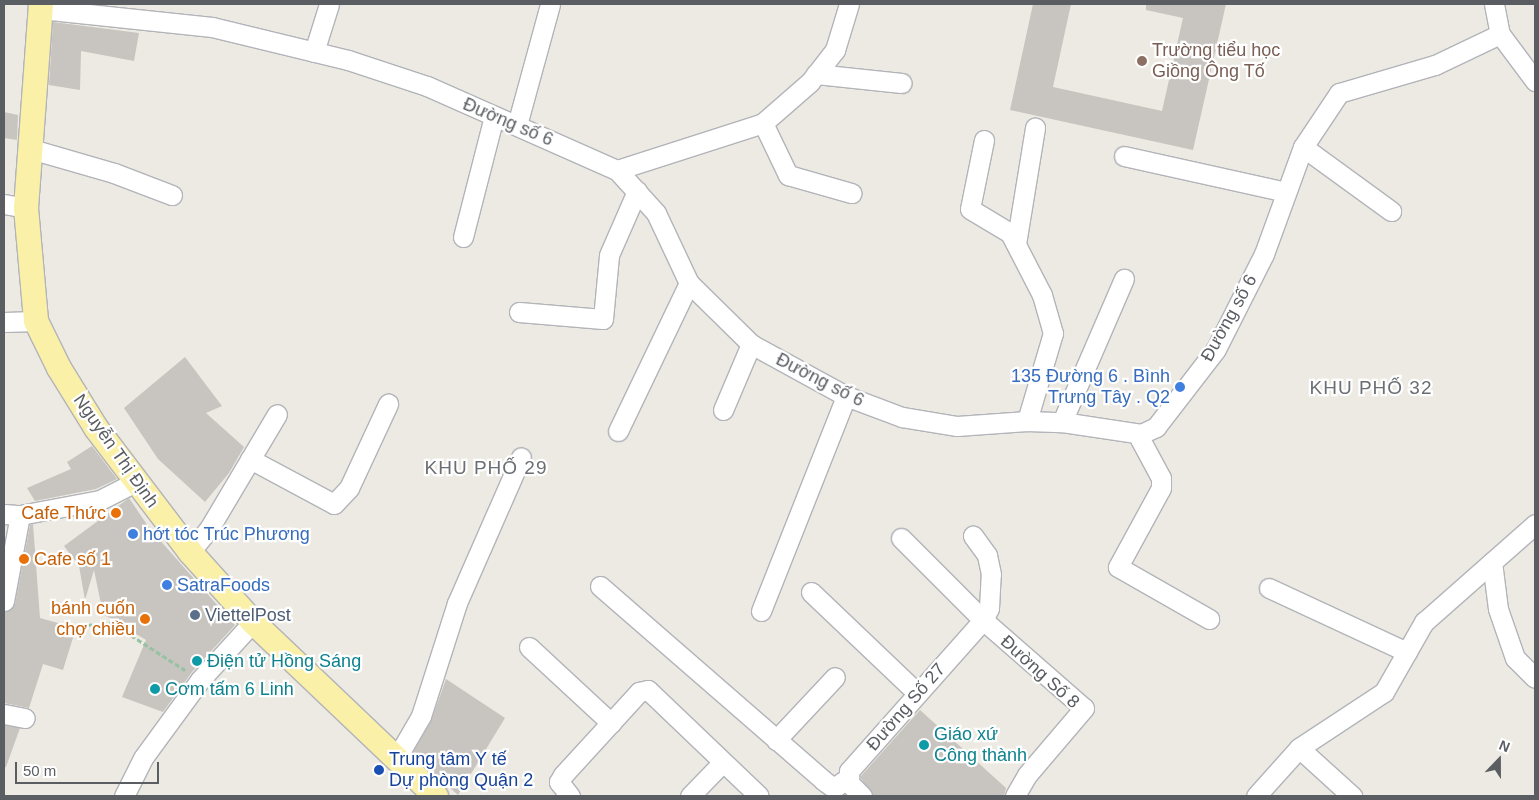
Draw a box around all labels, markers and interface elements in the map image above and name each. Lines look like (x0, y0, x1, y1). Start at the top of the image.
place label: Trường tiểu học Giồng Ông Tố (1152, 40, 1280, 82)
marker: Trường tiểu học Giồng Ông Tố (1136, 55, 1148, 67)
street label: Đường số 6 (460, 93, 556, 151)
street label: Đường số 6 (1196, 271, 1262, 365)
street label: Đường số 6 (772, 349, 868, 411)
place label: 135 Đường 6 . Bình Trưng Tây . Q2 (1011, 366, 1170, 408)
district label: KHU PHỐ 32 (1308, 377, 1434, 399)
marker: 135 Đường 6 . Bình Trưng Tây . Q2 (1174, 381, 1186, 393)
street label: Nguyễn Thị Định (69, 390, 163, 512)
district label: KHU PHỐ 29 (423, 457, 549, 479)
place label: Cafe Thức (21, 502, 106, 524)
marker: Cafe Thức (110, 507, 122, 519)
place label: hớt tóc Trúc Phương (143, 523, 310, 545)
marker: hớt tóc Trúc Phương (127, 528, 139, 540)
place label: Cafe số 1 (34, 548, 111, 570)
marker: Cafe số 1 (18, 553, 30, 565)
place label: SatraFoods (177, 574, 270, 596)
marker: SatraFoods (161, 579, 173, 591)
place label: bánh cuốn chợ chiều (51, 598, 135, 640)
place label: ViettelPost (205, 604, 291, 626)
marker: ViettelPost (189, 609, 201, 621)
marker: bánh cuốn chợ chiều (139, 613, 151, 625)
street label: Đường Số 8 (996, 631, 1084, 713)
place label: Điện tử Hồng Sáng (207, 650, 361, 672)
marker: Điện tử Hồng Sáng (191, 655, 203, 667)
street label: Đường Số 27 (862, 659, 950, 755)
place label: Cơm tấm 6 Linh (165, 678, 294, 700)
marker: Cơm tấm 6 Linh (149, 683, 161, 695)
place label: Giáo xứ Công thành (934, 724, 1027, 766)
north arrow (1474, 735, 1524, 785)
text: N (1497, 737, 1512, 755)
marker: Giáo xứ Công thành (918, 739, 930, 751)
place label: Trung tâm Y tế Dự phòng Quận 2 (389, 749, 533, 792)
scale bar (18, 752, 161, 784)
text: 50 m (23, 762, 56, 779)
marker: Trung tâm Y tế Dự phòng Quận 2 (373, 764, 385, 776)

